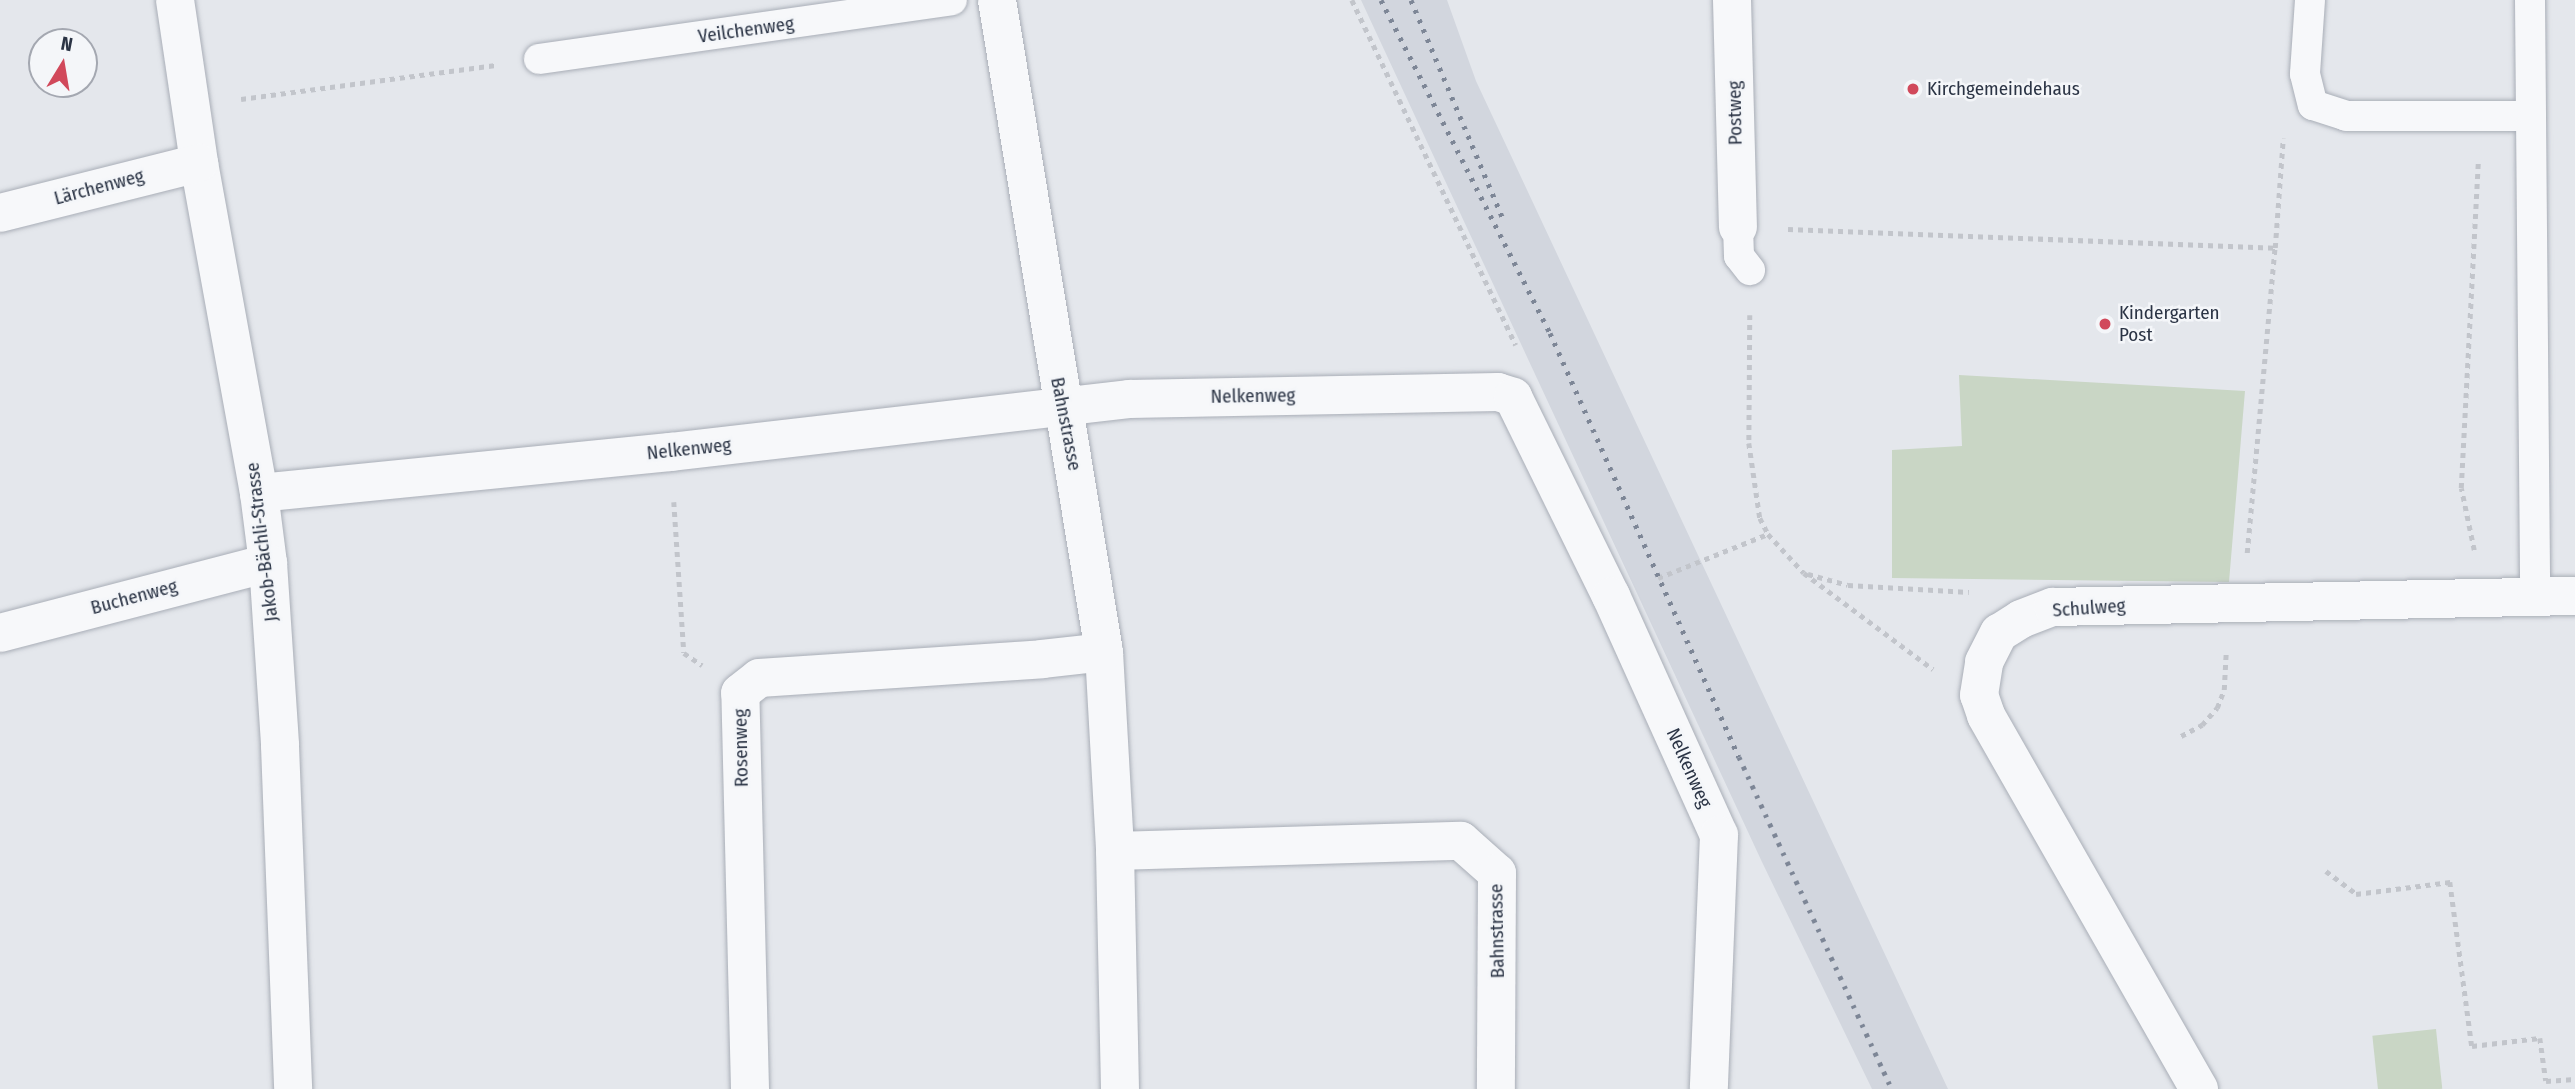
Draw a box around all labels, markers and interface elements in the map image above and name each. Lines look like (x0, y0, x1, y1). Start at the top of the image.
street label: Veilchenweg (697, 12, 795, 48)
north arrow (28, 28, 98, 98)
text: N (59, 31, 74, 56)
place label: Kirchgemeindehaus (1927, 78, 2080, 100)
street label: Postweg (1723, 81, 1747, 145)
marker: Kirchgemeindehaus (1905, 81, 1921, 97)
street label: Lärchenweg (52, 164, 146, 210)
place label: Kindergarten Post (2119, 302, 2220, 346)
marker: Kindergarten Post (2097, 316, 2113, 332)
street label: Bahnstrasse (1046, 375, 1086, 473)
street label: Nelkenweg (1210, 384, 1296, 408)
street label: Nelkenweg (646, 433, 732, 465)
street label: Jakob-Bächli-Strasse (241, 461, 283, 623)
street label: Buchenweg (88, 575, 180, 619)
street label: Schulweg (2052, 594, 2126, 622)
street label: Rosenweg (729, 709, 753, 787)
street label: Nelkenweg (1661, 725, 1717, 811)
street label: Bahnstrasse (1485, 883, 1509, 979)

